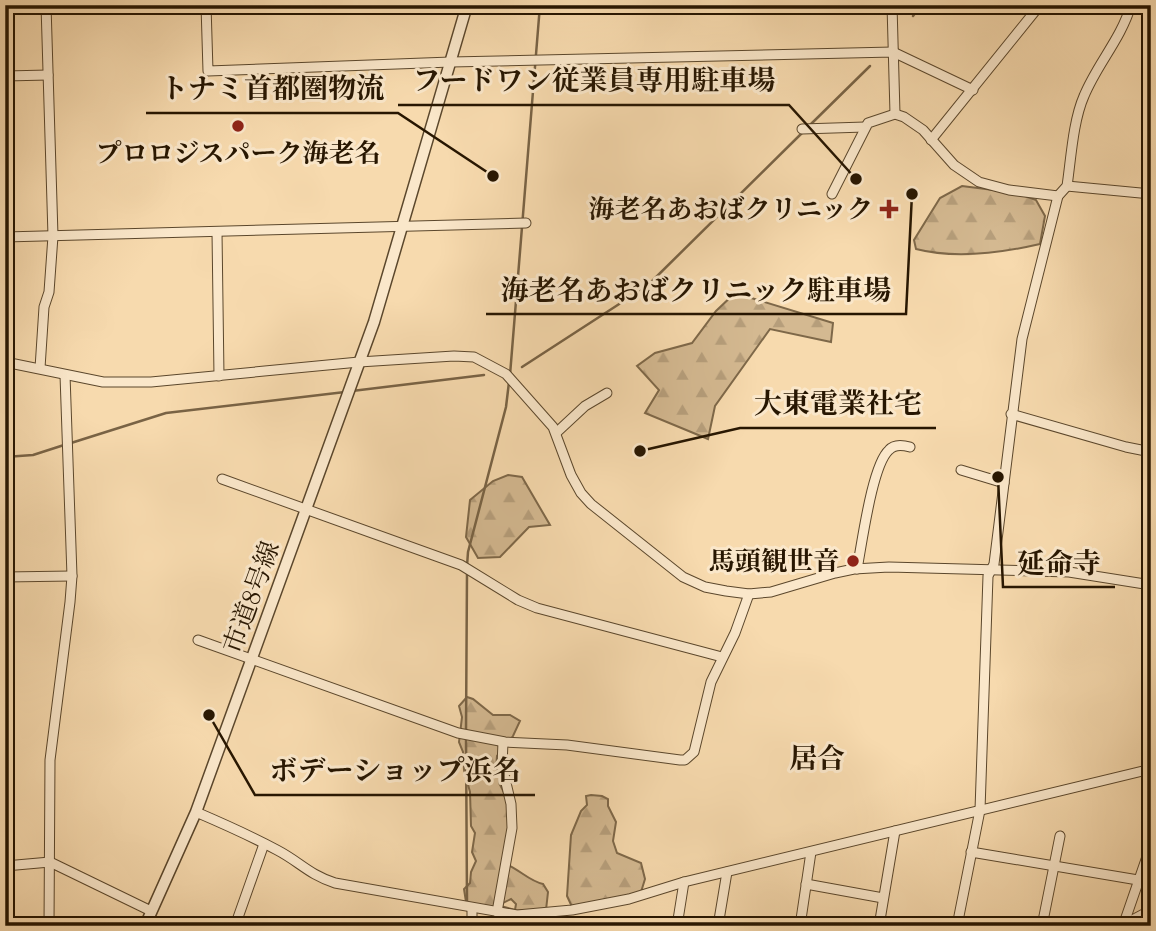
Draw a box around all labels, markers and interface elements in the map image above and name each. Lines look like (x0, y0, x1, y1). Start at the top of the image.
callout: フードワン従業員専用駐車場 (398, 56, 789, 105)
text: フードワン従業員専用駐車場 (412, 63, 776, 103)
callout: トナミ首都圏物流 (146, 64, 398, 113)
text: トナミ首都圏物流 (160, 71, 384, 111)
marker: プロロジスパーク海老名 (230, 118, 246, 134)
place label: プロロジスパーク海老名 (95, 137, 381, 174)
place label: 海老名あおばクリニック (589, 193, 873, 230)
marker: 海老名あおばクリニック (879, 199, 899, 219)
callout: 海老名あおばクリニック駐車場 (486, 265, 906, 314)
text: 海老名あおばクリニック駐車場 (501, 273, 891, 313)
callout: 大東電業社宅 (740, 379, 936, 428)
text: 大東電業社宅 (754, 386, 922, 426)
street label: 市道8号線 (216, 537, 291, 659)
callout: 延命寺 (1003, 538, 1115, 587)
place label: 馬頭観世音 (709, 545, 839, 582)
text: 延命寺 (1017, 546, 1101, 586)
marker: 馬頭観世音 (845, 553, 861, 569)
district label: 居合 (789, 741, 845, 781)
callout: ボデーショップ浜名 (255, 746, 535, 795)
text: ボデーショップ浜名 (270, 753, 520, 793)

